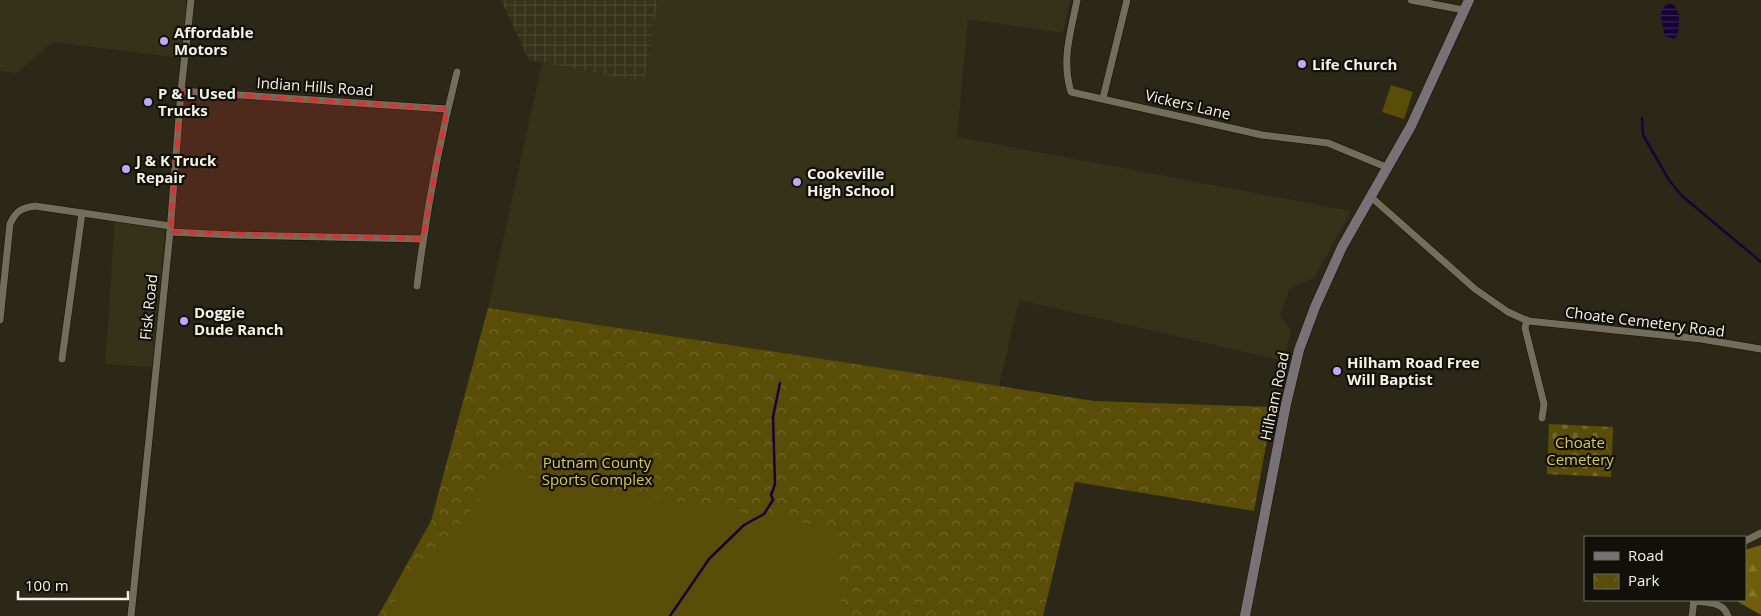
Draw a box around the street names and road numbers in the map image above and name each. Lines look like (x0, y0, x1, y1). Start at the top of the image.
street label: Indian Hills Road (256, 72, 374, 100)
street label: Vickers Lane (1143, 84, 1233, 124)
street label: Fisk Road (135, 273, 161, 341)
street label: Choate Cemetery Road (1564, 301, 1726, 341)
street label: Hilham Road (1255, 350, 1293, 442)

